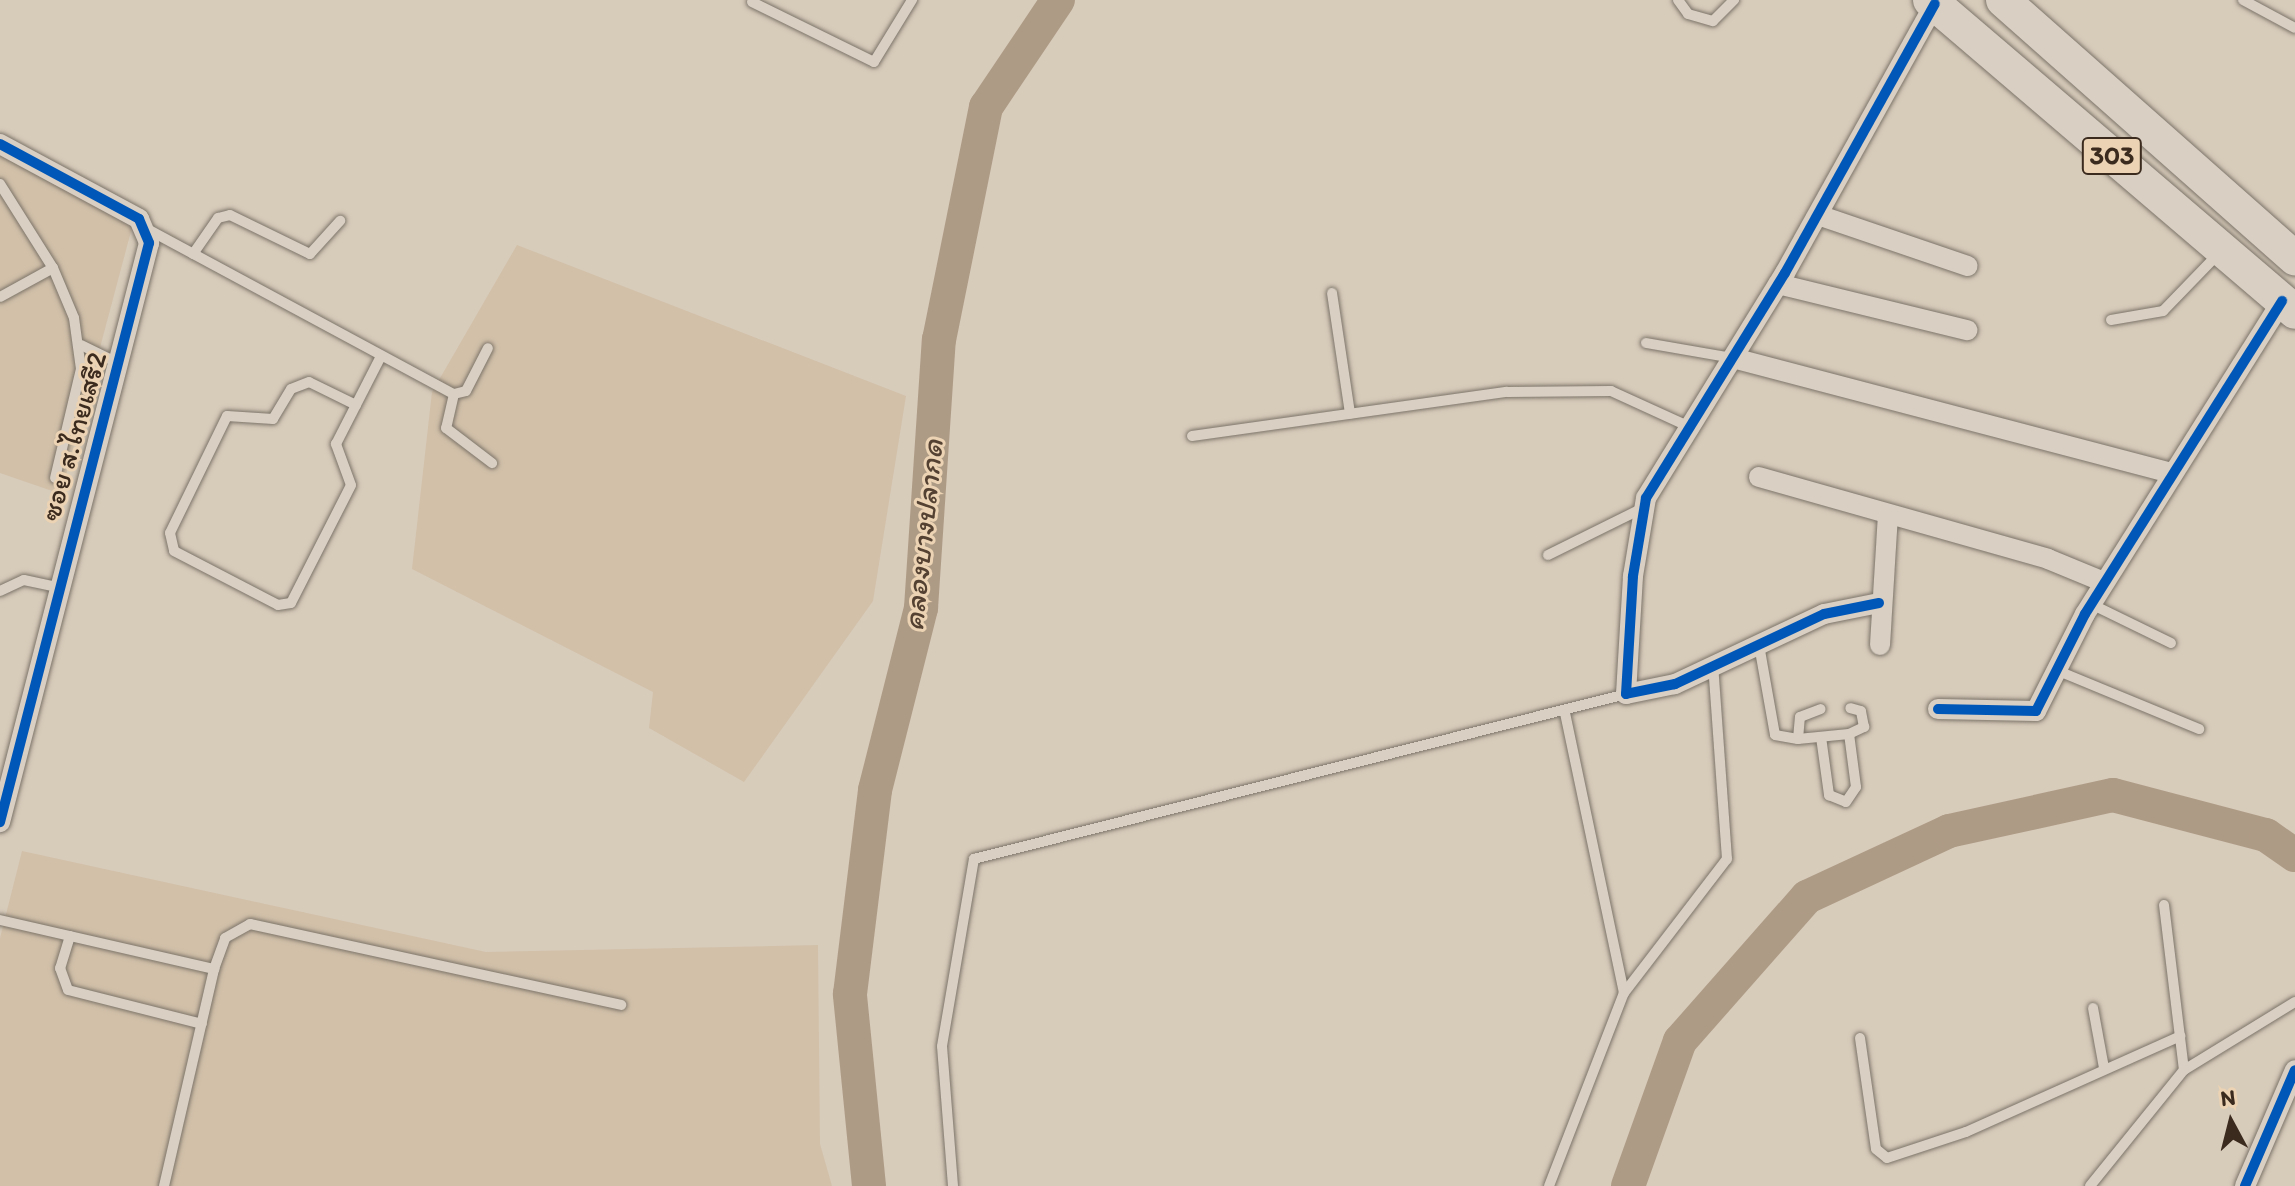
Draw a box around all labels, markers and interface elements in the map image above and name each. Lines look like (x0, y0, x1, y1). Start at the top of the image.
road number: 303 (2080, 134, 2144, 178)
street label: ซอย ส.ไทยเสรี2 (33, 348, 113, 524)
water label: คลองบางปลากด (895, 437, 951, 633)
north arrow (2191, 1082, 2271, 1162)
text: N (2219, 1083, 2237, 1112)

